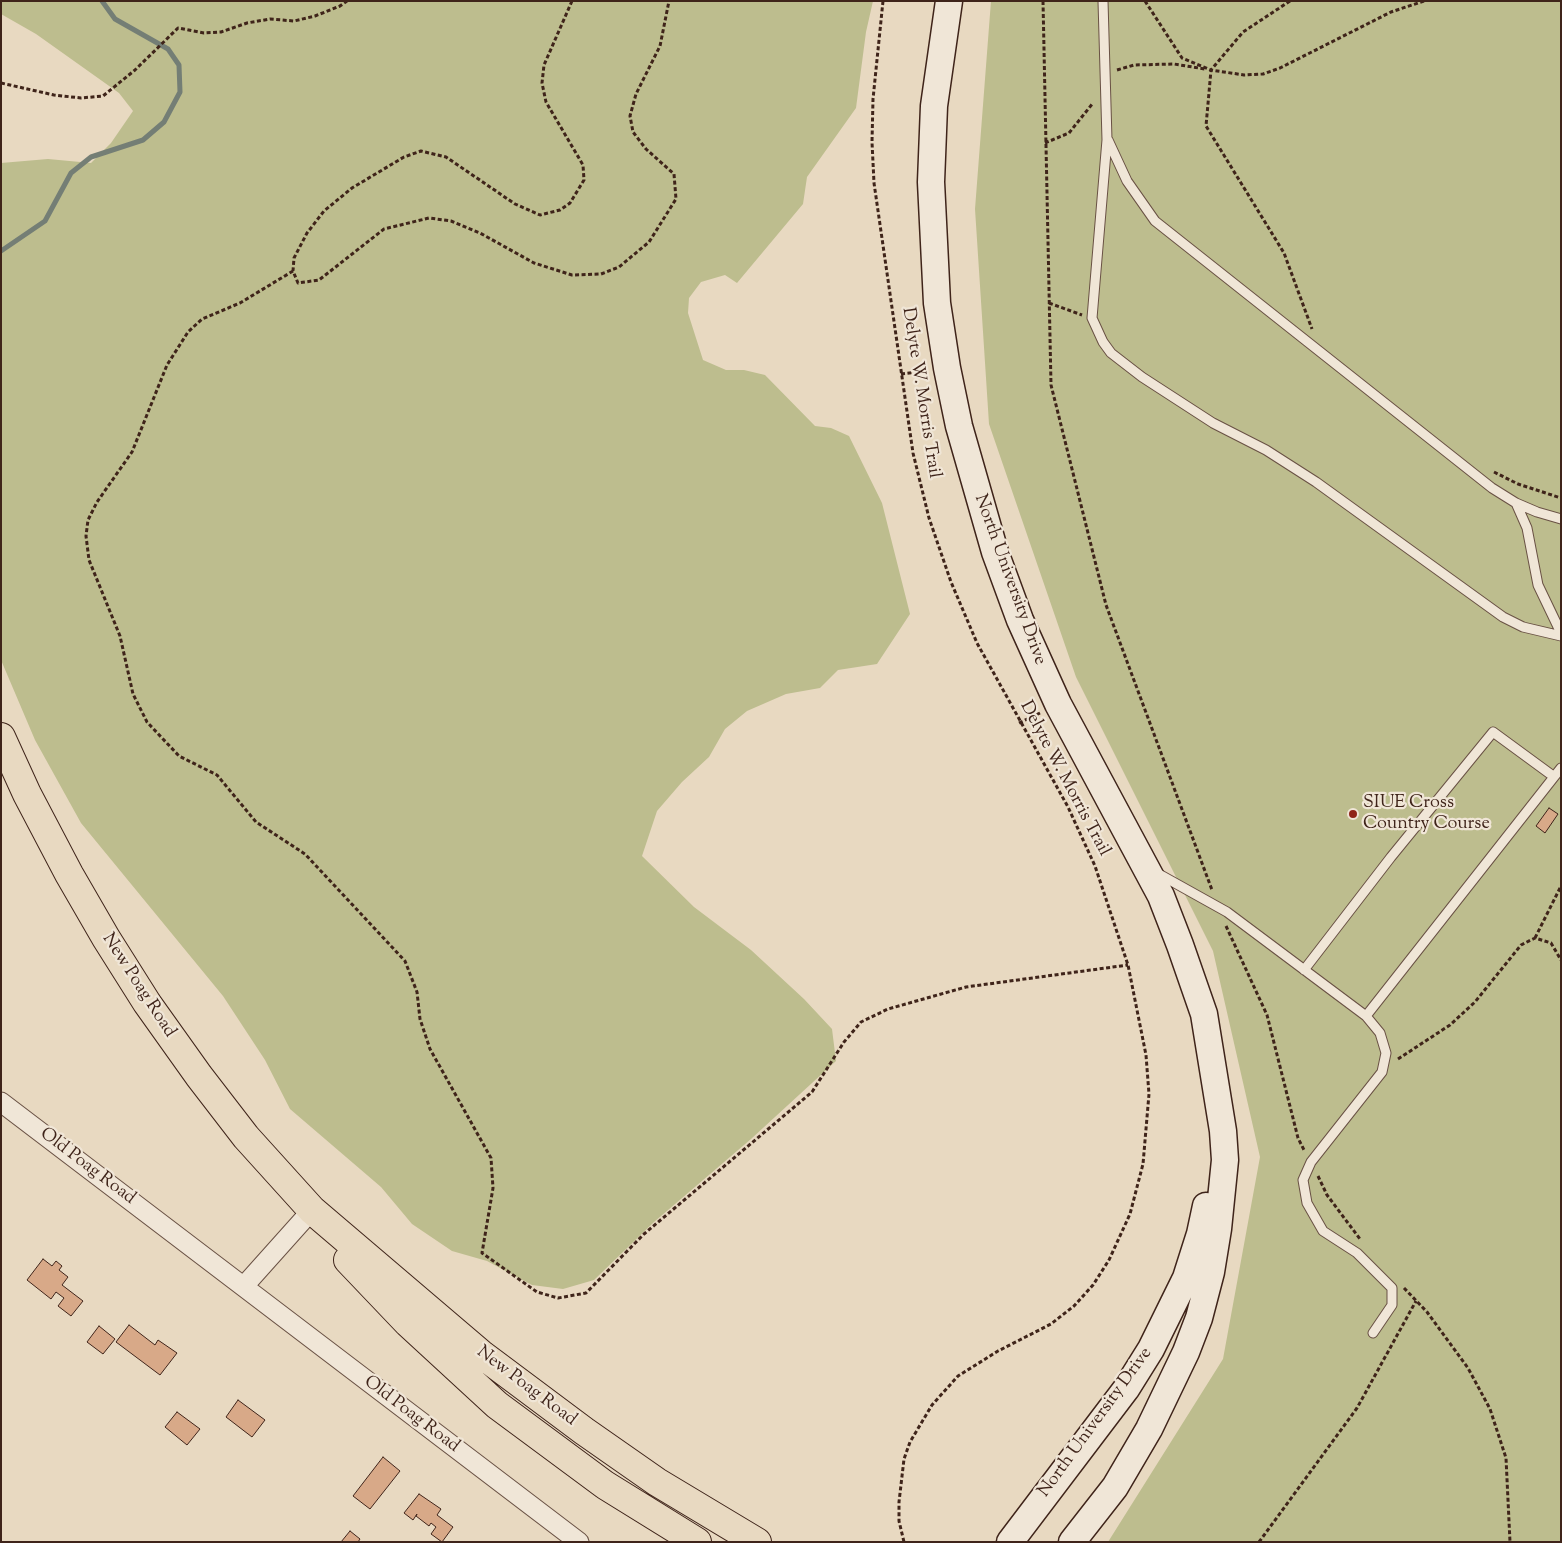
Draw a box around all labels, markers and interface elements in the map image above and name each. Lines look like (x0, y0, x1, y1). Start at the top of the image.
street label: Delyte W. Morris Trail (896, 306, 944, 480)
street label: North University Drive (968, 492, 1050, 668)
street label: Delyte W. Morris Trail (1014, 698, 1114, 860)
place label: SIUE Cross Country Course (1363, 793, 1490, 836)
marker: SIUE Cross Country Course (1347, 808, 1359, 820)
street label: New Poag Road (96, 930, 180, 1042)
street label: Old Poag Road (35, 1124, 139, 1210)
street label: New Poag Road (472, 1342, 580, 1432)
street label: North University Drive (1034, 1344, 1158, 1502)
street label: Old Poag Road (359, 1372, 463, 1458)

